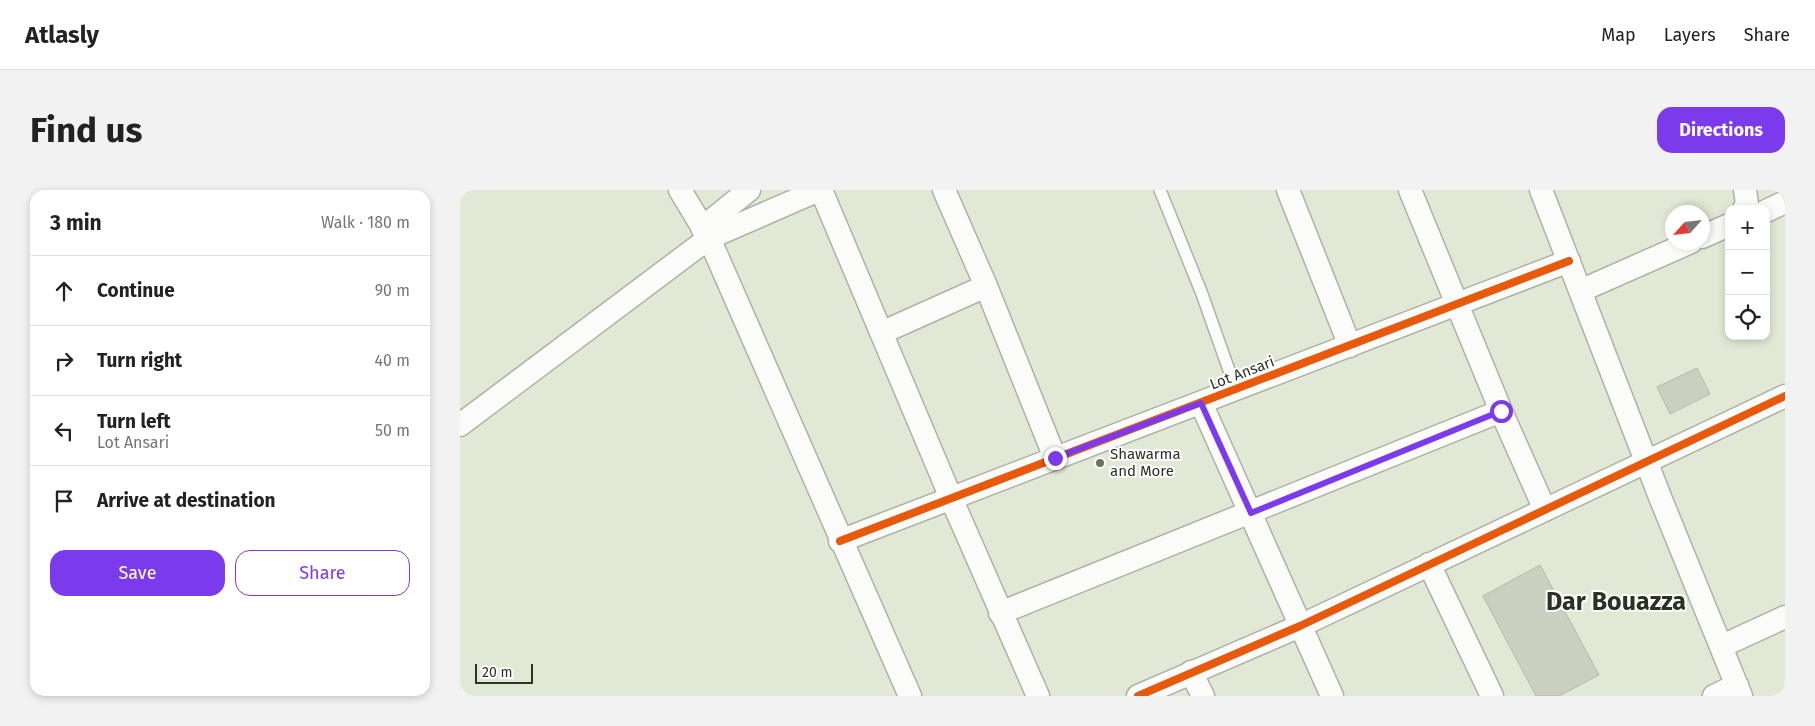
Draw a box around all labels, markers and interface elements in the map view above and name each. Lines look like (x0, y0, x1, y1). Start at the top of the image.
text: Atlasly (25, 21, 99, 49)
text: Map (1601, 24, 1636, 46)
text: Layers (1664, 24, 1716, 46)
text: Share (1744, 24, 1790, 46)
button: Directions (1657, 107, 1785, 153)
text: Find us (30, 109, 142, 151)
north arrow (1665, 205, 1710, 250)
map controls (1725, 205, 1770, 340)
button: + (1725, 205, 1770, 250)
text: 3 min (50, 210, 102, 236)
text: Walk · 180 m (321, 213, 410, 232)
button: − (1725, 250, 1770, 295)
icon: ahead (50, 277, 78, 305)
text: Continue (97, 279, 175, 302)
text: 90 m (375, 281, 410, 300)
button: locate (1725, 295, 1770, 340)
icon: right (50, 347, 78, 375)
text: Turn right (97, 349, 182, 372)
text: 40 m (375, 351, 410, 370)
street label: Lot Ansari (1207, 352, 1277, 394)
route start (1490, 400, 1513, 423)
text: Turn left (97, 410, 171, 433)
icon: left (50, 417, 78, 445)
text: 50 m (375, 421, 410, 440)
text: Lot Ansari (97, 433, 169, 452)
place label: Shawarma and More (1110, 445, 1181, 480)
route end (1044, 447, 1067, 470)
marker: Shawarma and More (1094, 457, 1106, 469)
icon: arrive (50, 487, 78, 515)
text: Arrive at destination (97, 489, 276, 512)
button: Save (50, 550, 225, 596)
button: Share (235, 550, 410, 596)
district label: Dar Bouazza (1546, 587, 1686, 617)
scale bar (475, 661, 532, 684)
text: 20 m (482, 664, 512, 681)

